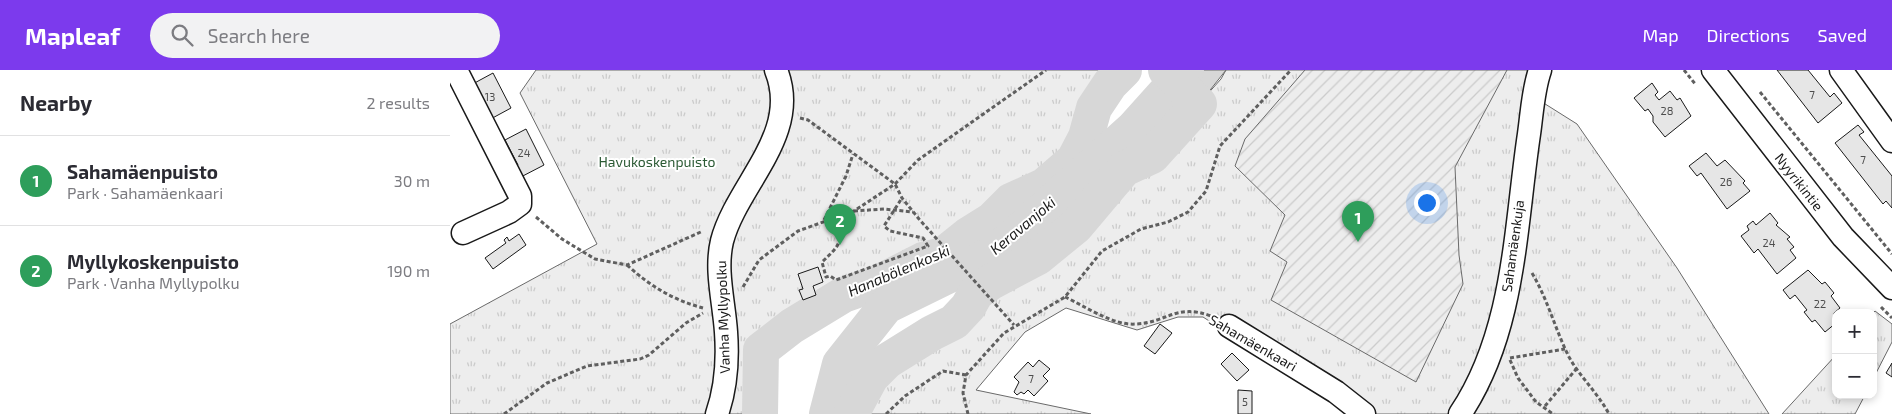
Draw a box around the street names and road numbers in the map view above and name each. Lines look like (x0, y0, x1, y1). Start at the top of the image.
street label: Nyyrikintie (1772, 149, 1827, 214)
street label: Sahamäenkuja (1498, 199, 1527, 293)
street label: Vanha Myllypolku (712, 260, 733, 374)
street label: Sahamäenkaari (1206, 311, 1300, 375)

